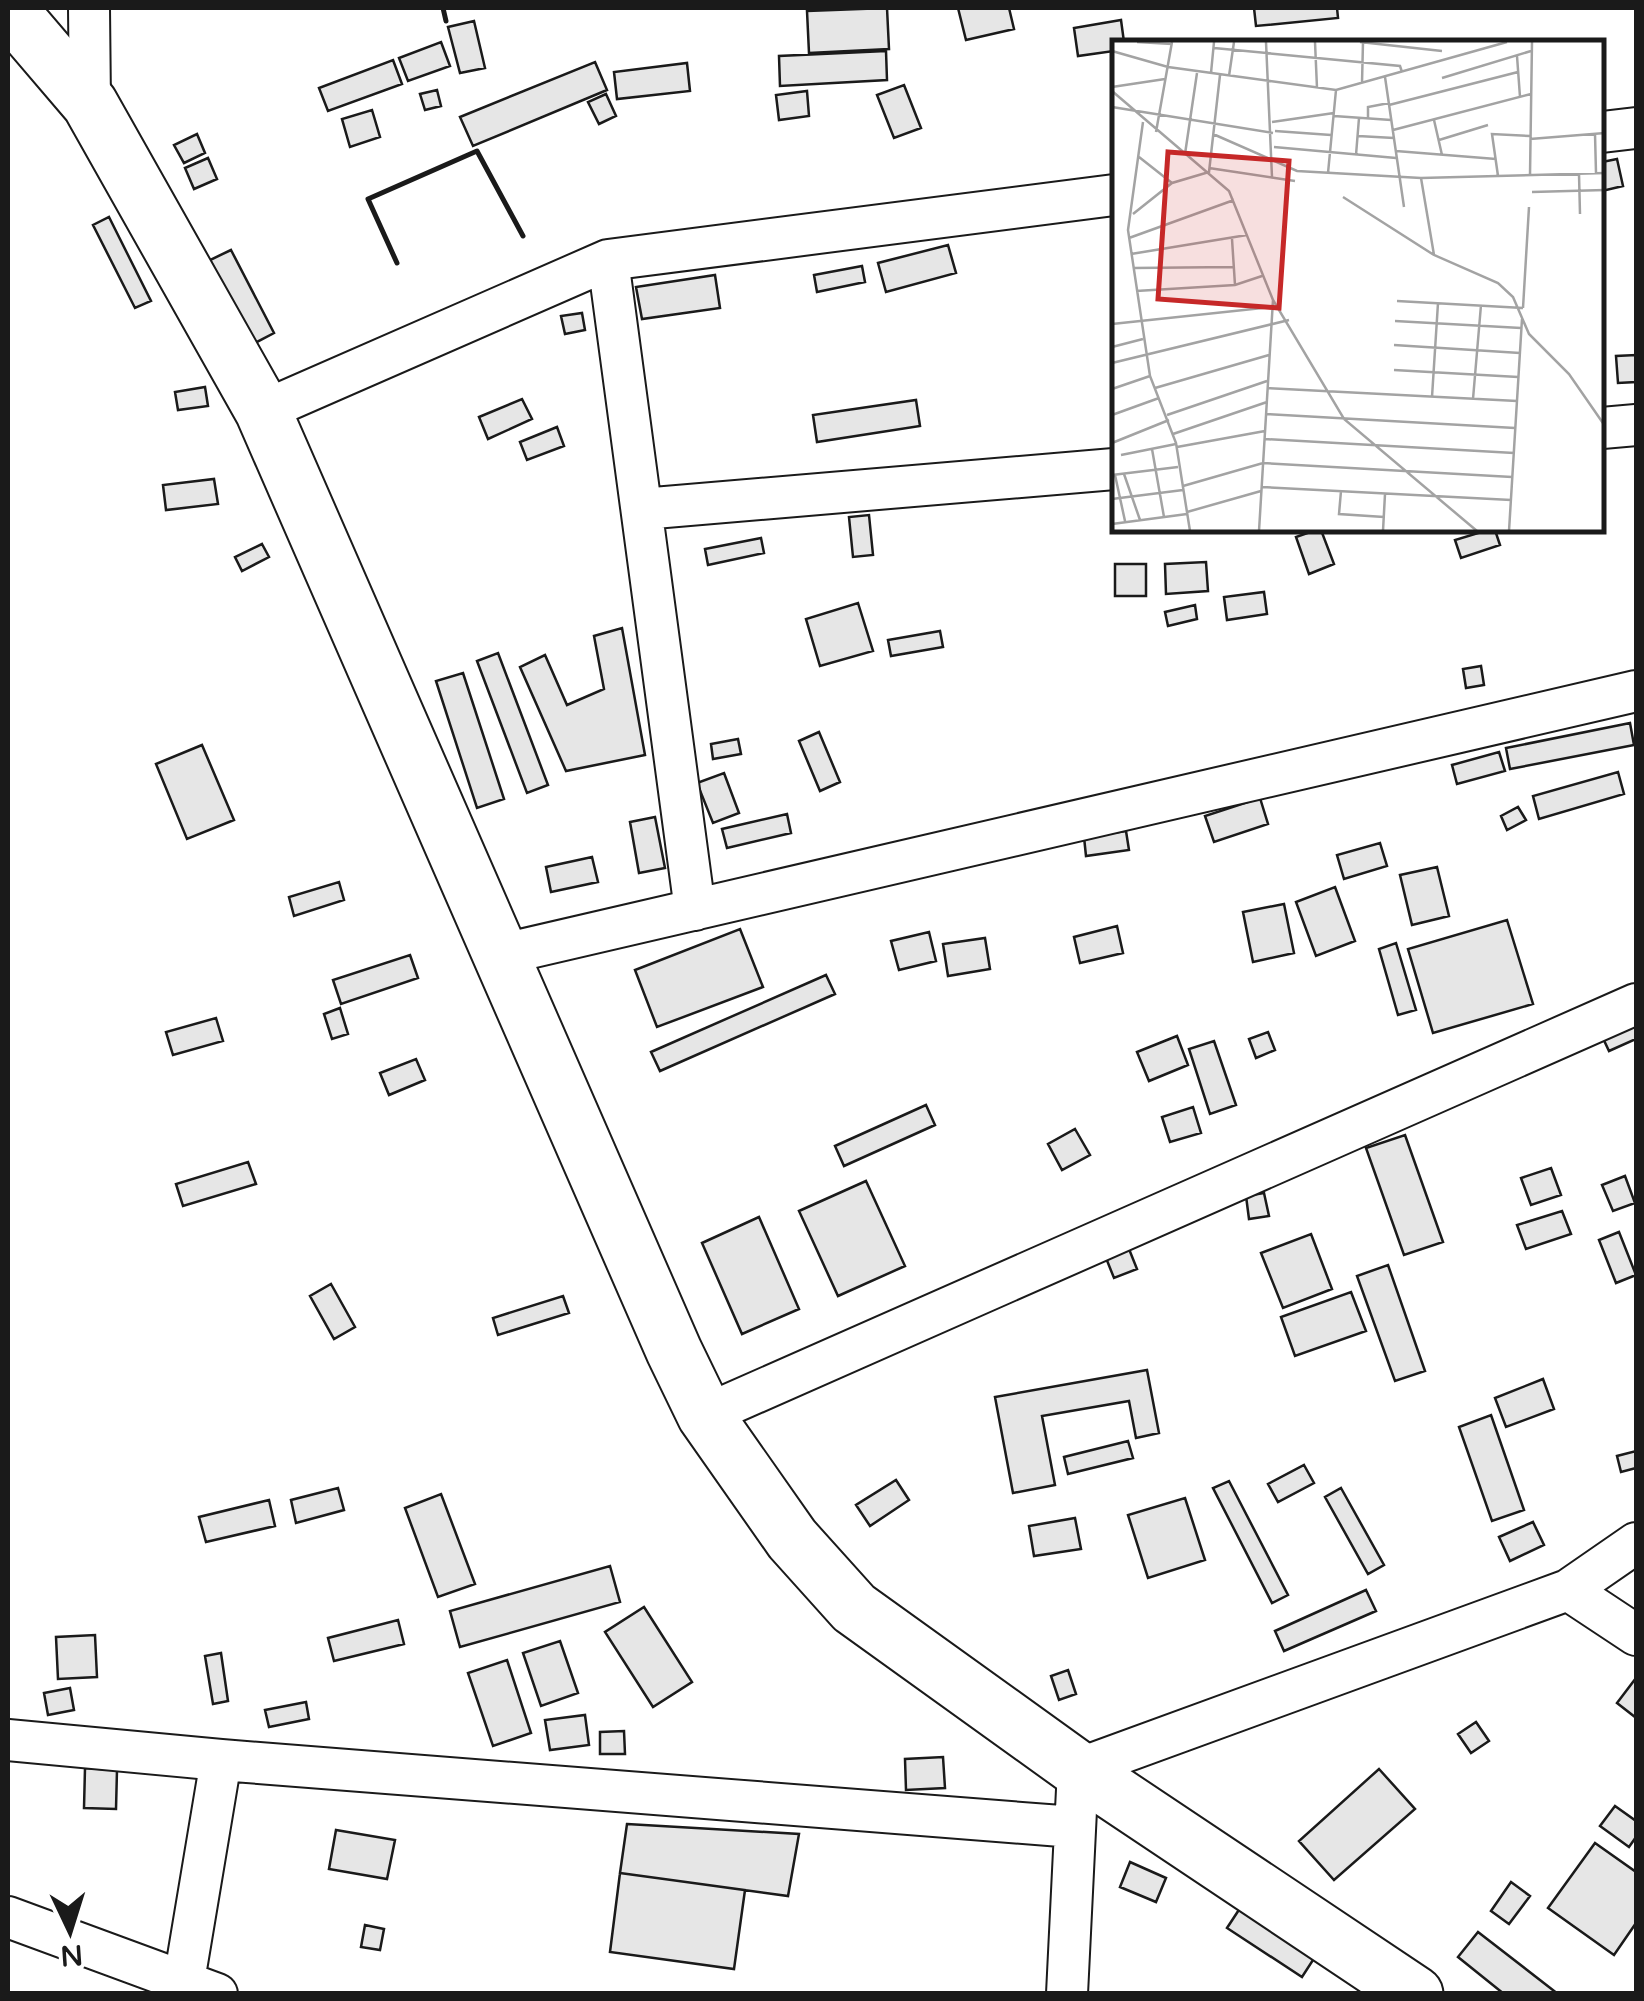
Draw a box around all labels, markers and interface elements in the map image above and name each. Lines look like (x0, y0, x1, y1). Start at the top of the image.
inset map (1112, 40, 1604, 532)
north arrow (20, 1881, 120, 1981)
text: N (59, 1937, 84, 1973)

